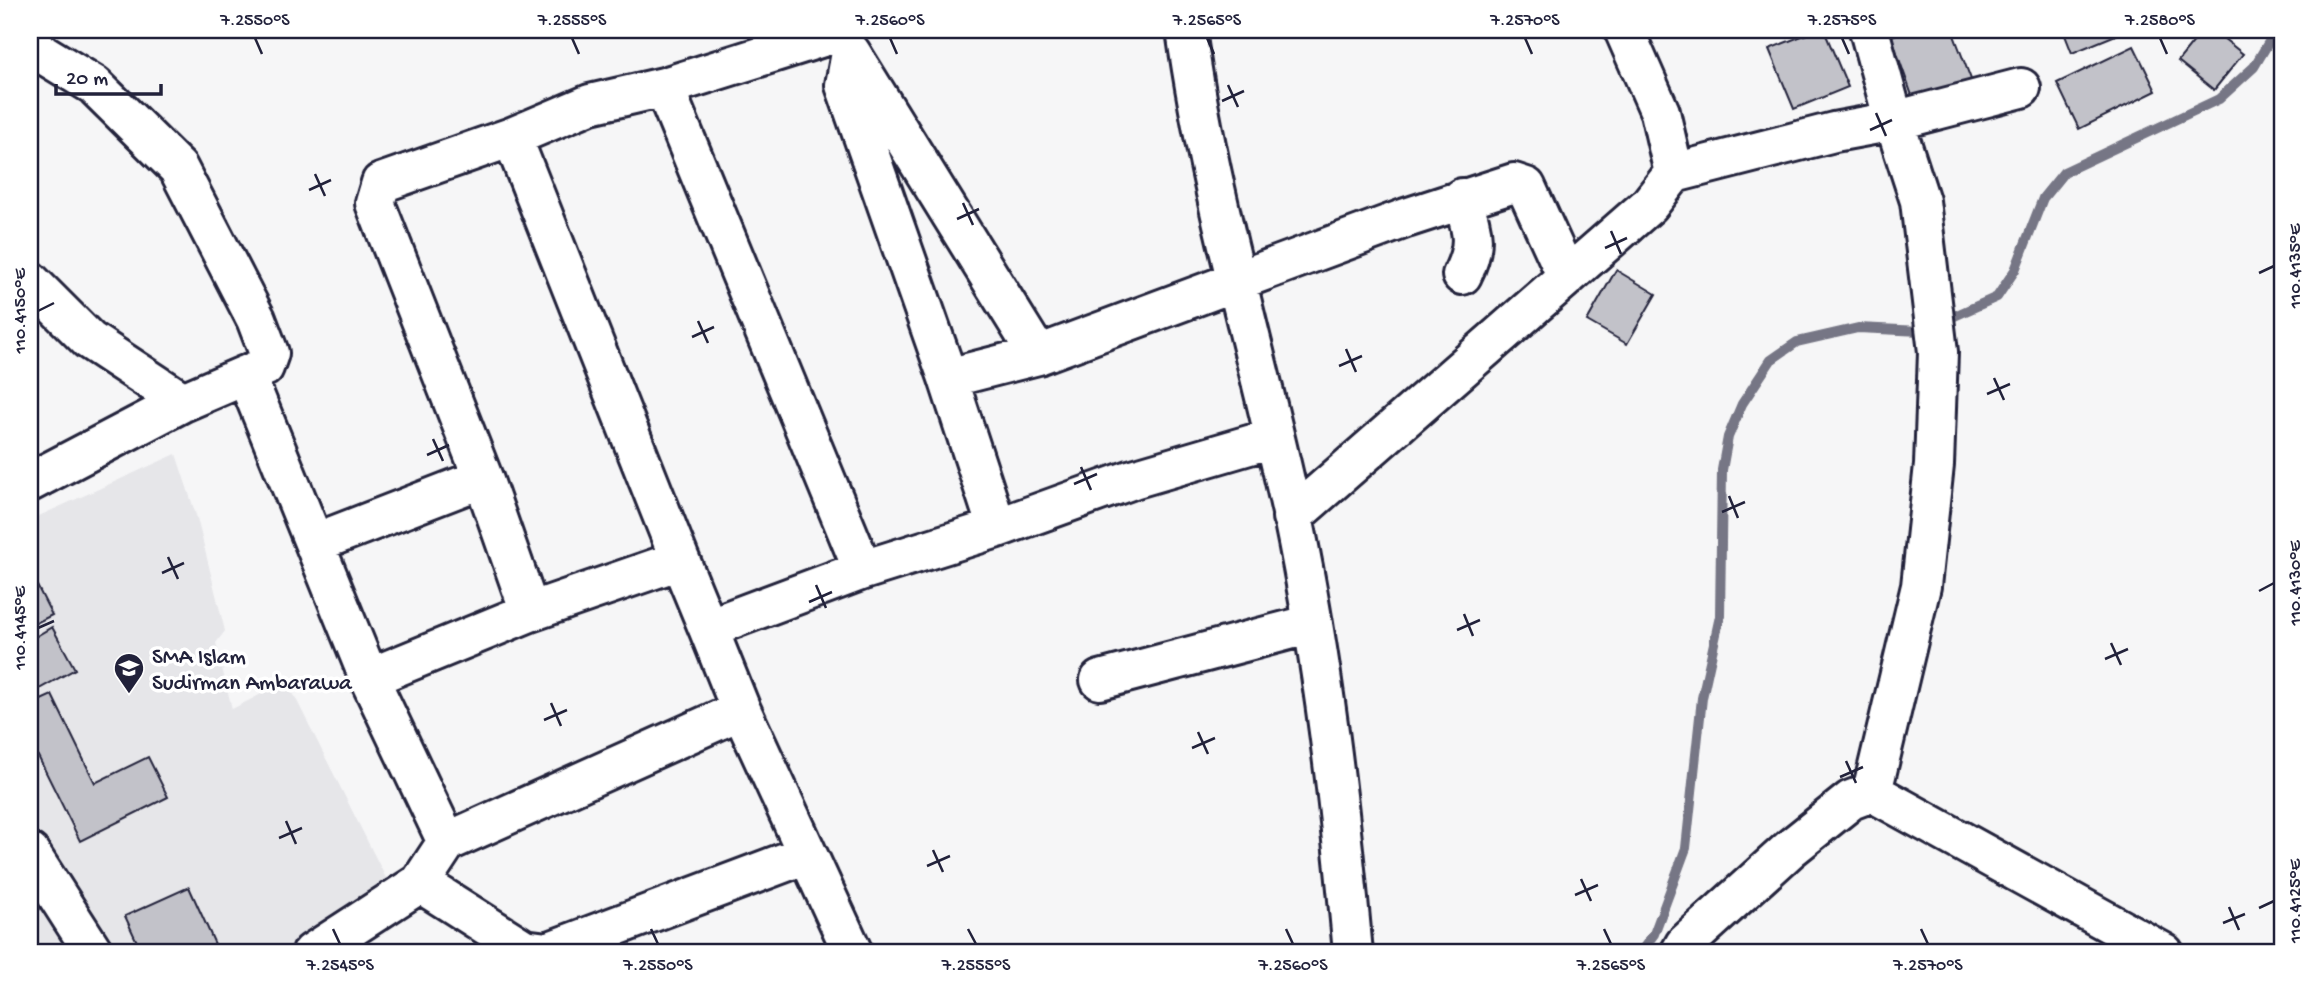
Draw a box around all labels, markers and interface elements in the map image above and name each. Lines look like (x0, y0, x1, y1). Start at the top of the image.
text: 7.2550°S (219, 11, 290, 32)
text: 7.2555°S (537, 11, 607, 32)
text: 7.2560°S (854, 11, 925, 32)
text: 7.2565°S (1172, 11, 1242, 32)
text: 7.2570°S (1489, 11, 1560, 32)
text: 7.2575°S (1807, 11, 1877, 32)
text: 7.2580°S (2124, 11, 2196, 32)
scale bar (56, 52, 161, 96)
text: 20 m (66, 68, 108, 93)
text: 110.4135°E (2286, 223, 2307, 309)
text: 110.4150°E (11, 268, 32, 355)
text: 110.4130°E (2286, 540, 2307, 627)
text: 110.4145°E (11, 585, 32, 671)
place label: SMA Islam Sudirman Ambarawa (152, 645, 353, 698)
school or university icon: SMA Islam Sudirman Ambarawa (112, 651, 146, 695)
text: 110.4125°E (2286, 858, 2307, 944)
text: 7.2545°S (305, 956, 375, 977)
text: 7.2550°S (622, 956, 693, 977)
text: 7.2555°S (941, 956, 1011, 977)
text: 7.2560°S (1257, 956, 1328, 977)
text: 7.2565°S (1576, 956, 1646, 977)
text: 7.2570°S (1892, 956, 1963, 977)

